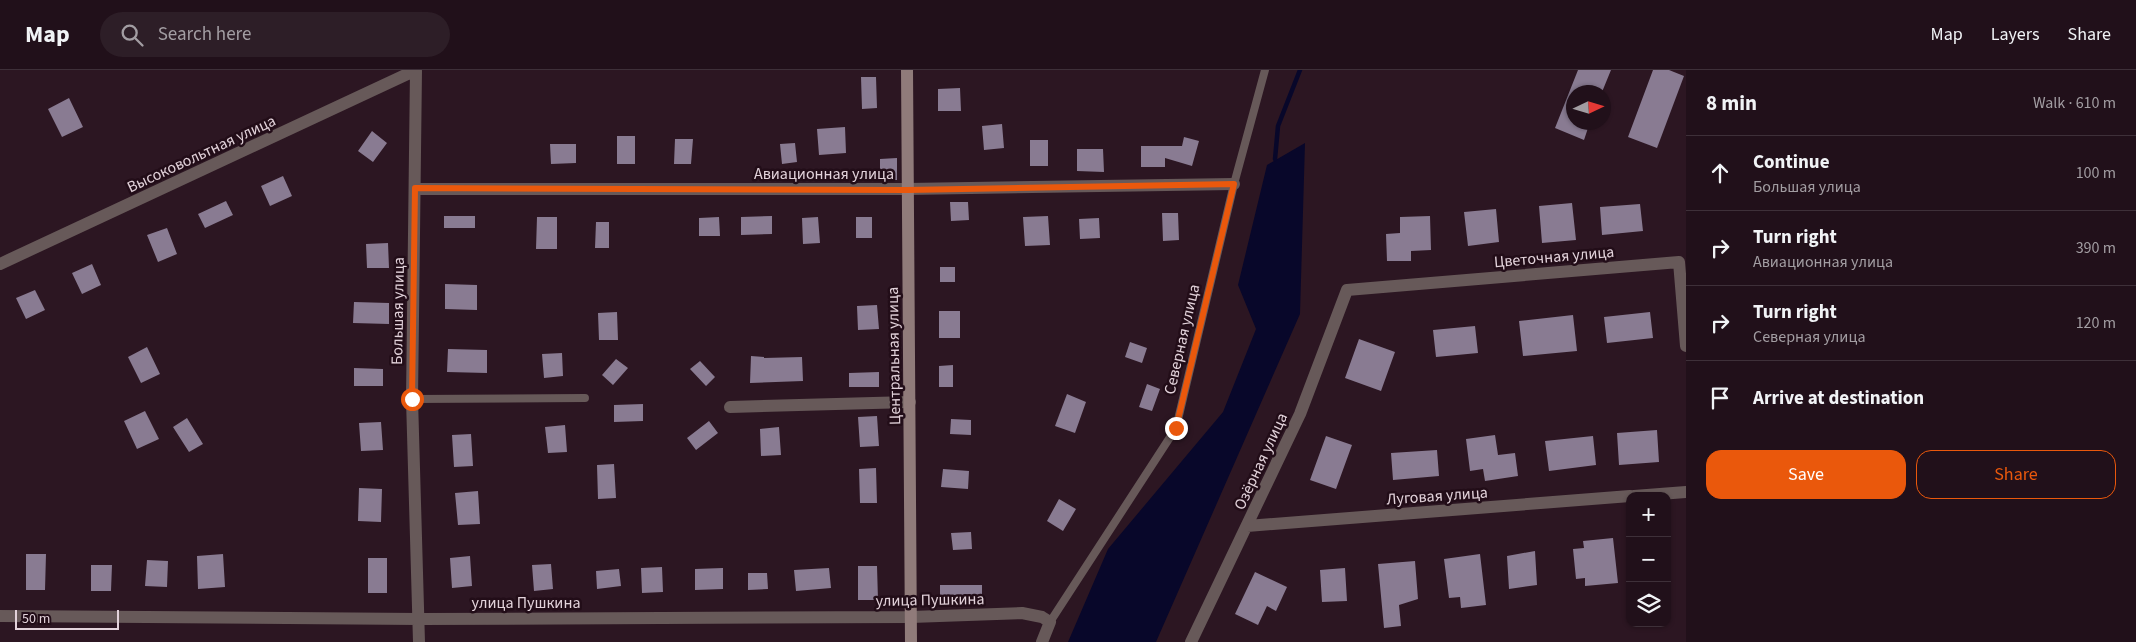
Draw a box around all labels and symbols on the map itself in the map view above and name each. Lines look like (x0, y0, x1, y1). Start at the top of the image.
north arrow (1566, 85, 1611, 130)
street label: Высоковольтная улица (123, 110, 279, 198)
street label: Авиационная улица (754, 163, 894, 185)
street label: Цветочная улица (1493, 241, 1615, 273)
street label: Большая улица (386, 257, 410, 365)
street label: Северная улица (1159, 282, 1205, 396)
street label: Центральная улица (882, 287, 906, 425)
route start (401, 388, 424, 411)
street label: Озёрная улица (1229, 409, 1293, 514)
route end (1165, 417, 1188, 440)
street label: Луговая улица (1386, 481, 1489, 511)
street label: улица Пушкина (875, 588, 985, 612)
street label: улица Пушкина (472, 592, 580, 614)
scale bar (15, 607, 119, 630)

